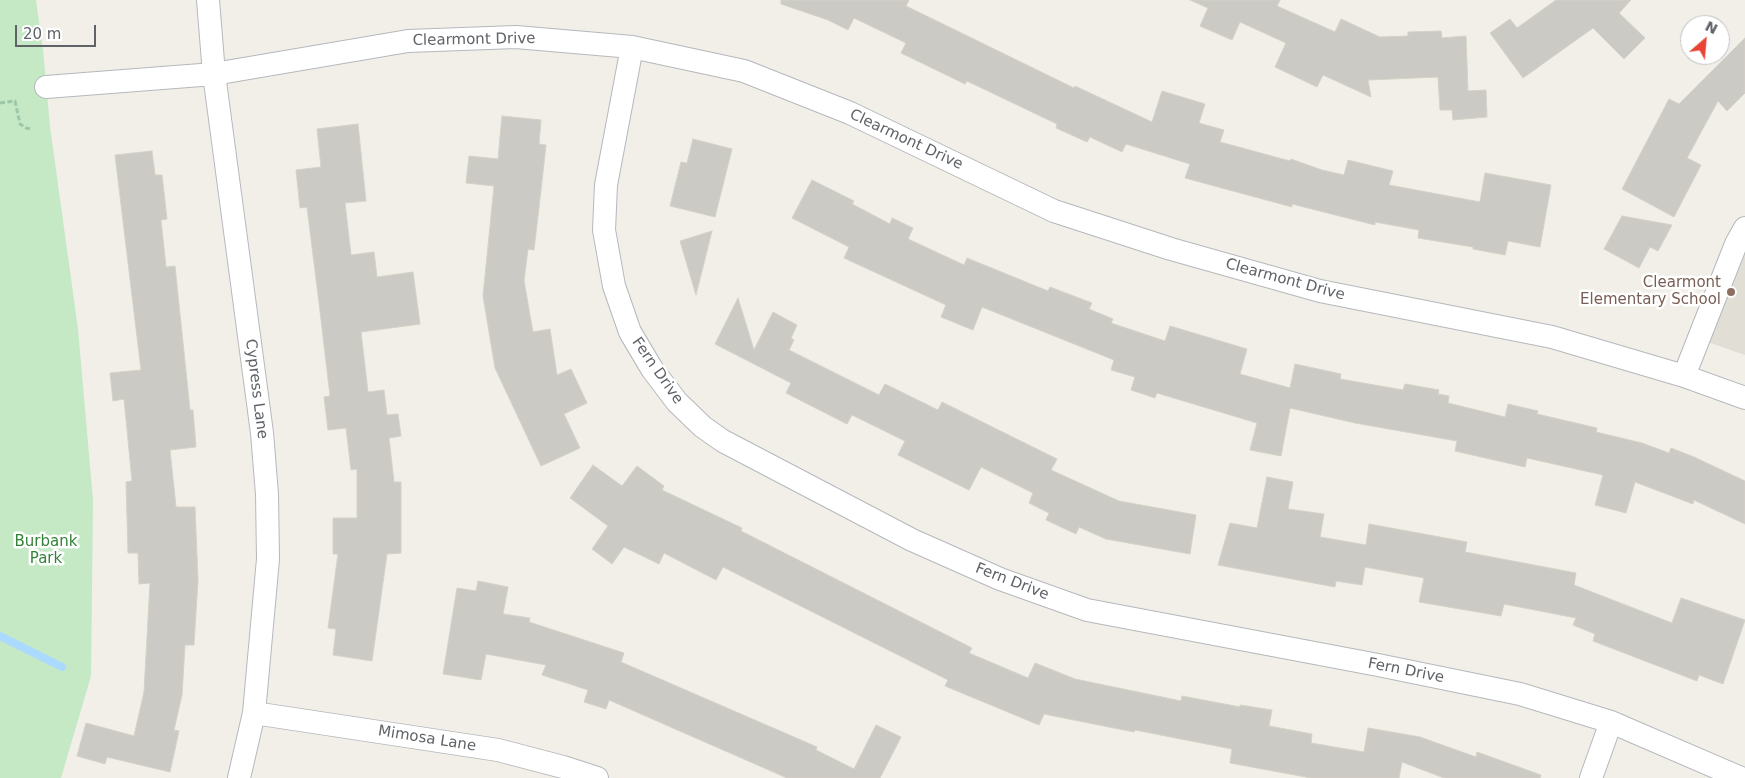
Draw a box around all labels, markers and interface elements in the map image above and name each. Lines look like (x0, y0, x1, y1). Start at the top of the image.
scale bar (18, 15, 99, 47)
north arrow (1680, 15, 1730, 65)
text: N (1703, 18, 1720, 37)
text: 20 m (23, 25, 61, 43)
street label: Clearmont Drive (412, 30, 536, 50)
street label: Clearmont Drive (847, 106, 965, 174)
street label: Clearmont Drive (1223, 255, 1347, 305)
place label: Clearmont Elementary School (1580, 274, 1721, 309)
marker: Clearmont Elementary School (1725, 286, 1737, 298)
street label: Fern Drive (627, 334, 687, 408)
street label: Cypress Lane (241, 338, 271, 440)
park label: Burbank Park (15, 533, 77, 568)
street label: Fern Drive (973, 560, 1051, 604)
street label: Fern Drive (1366, 655, 1446, 687)
street label: Mimosa Lane (377, 722, 477, 756)

